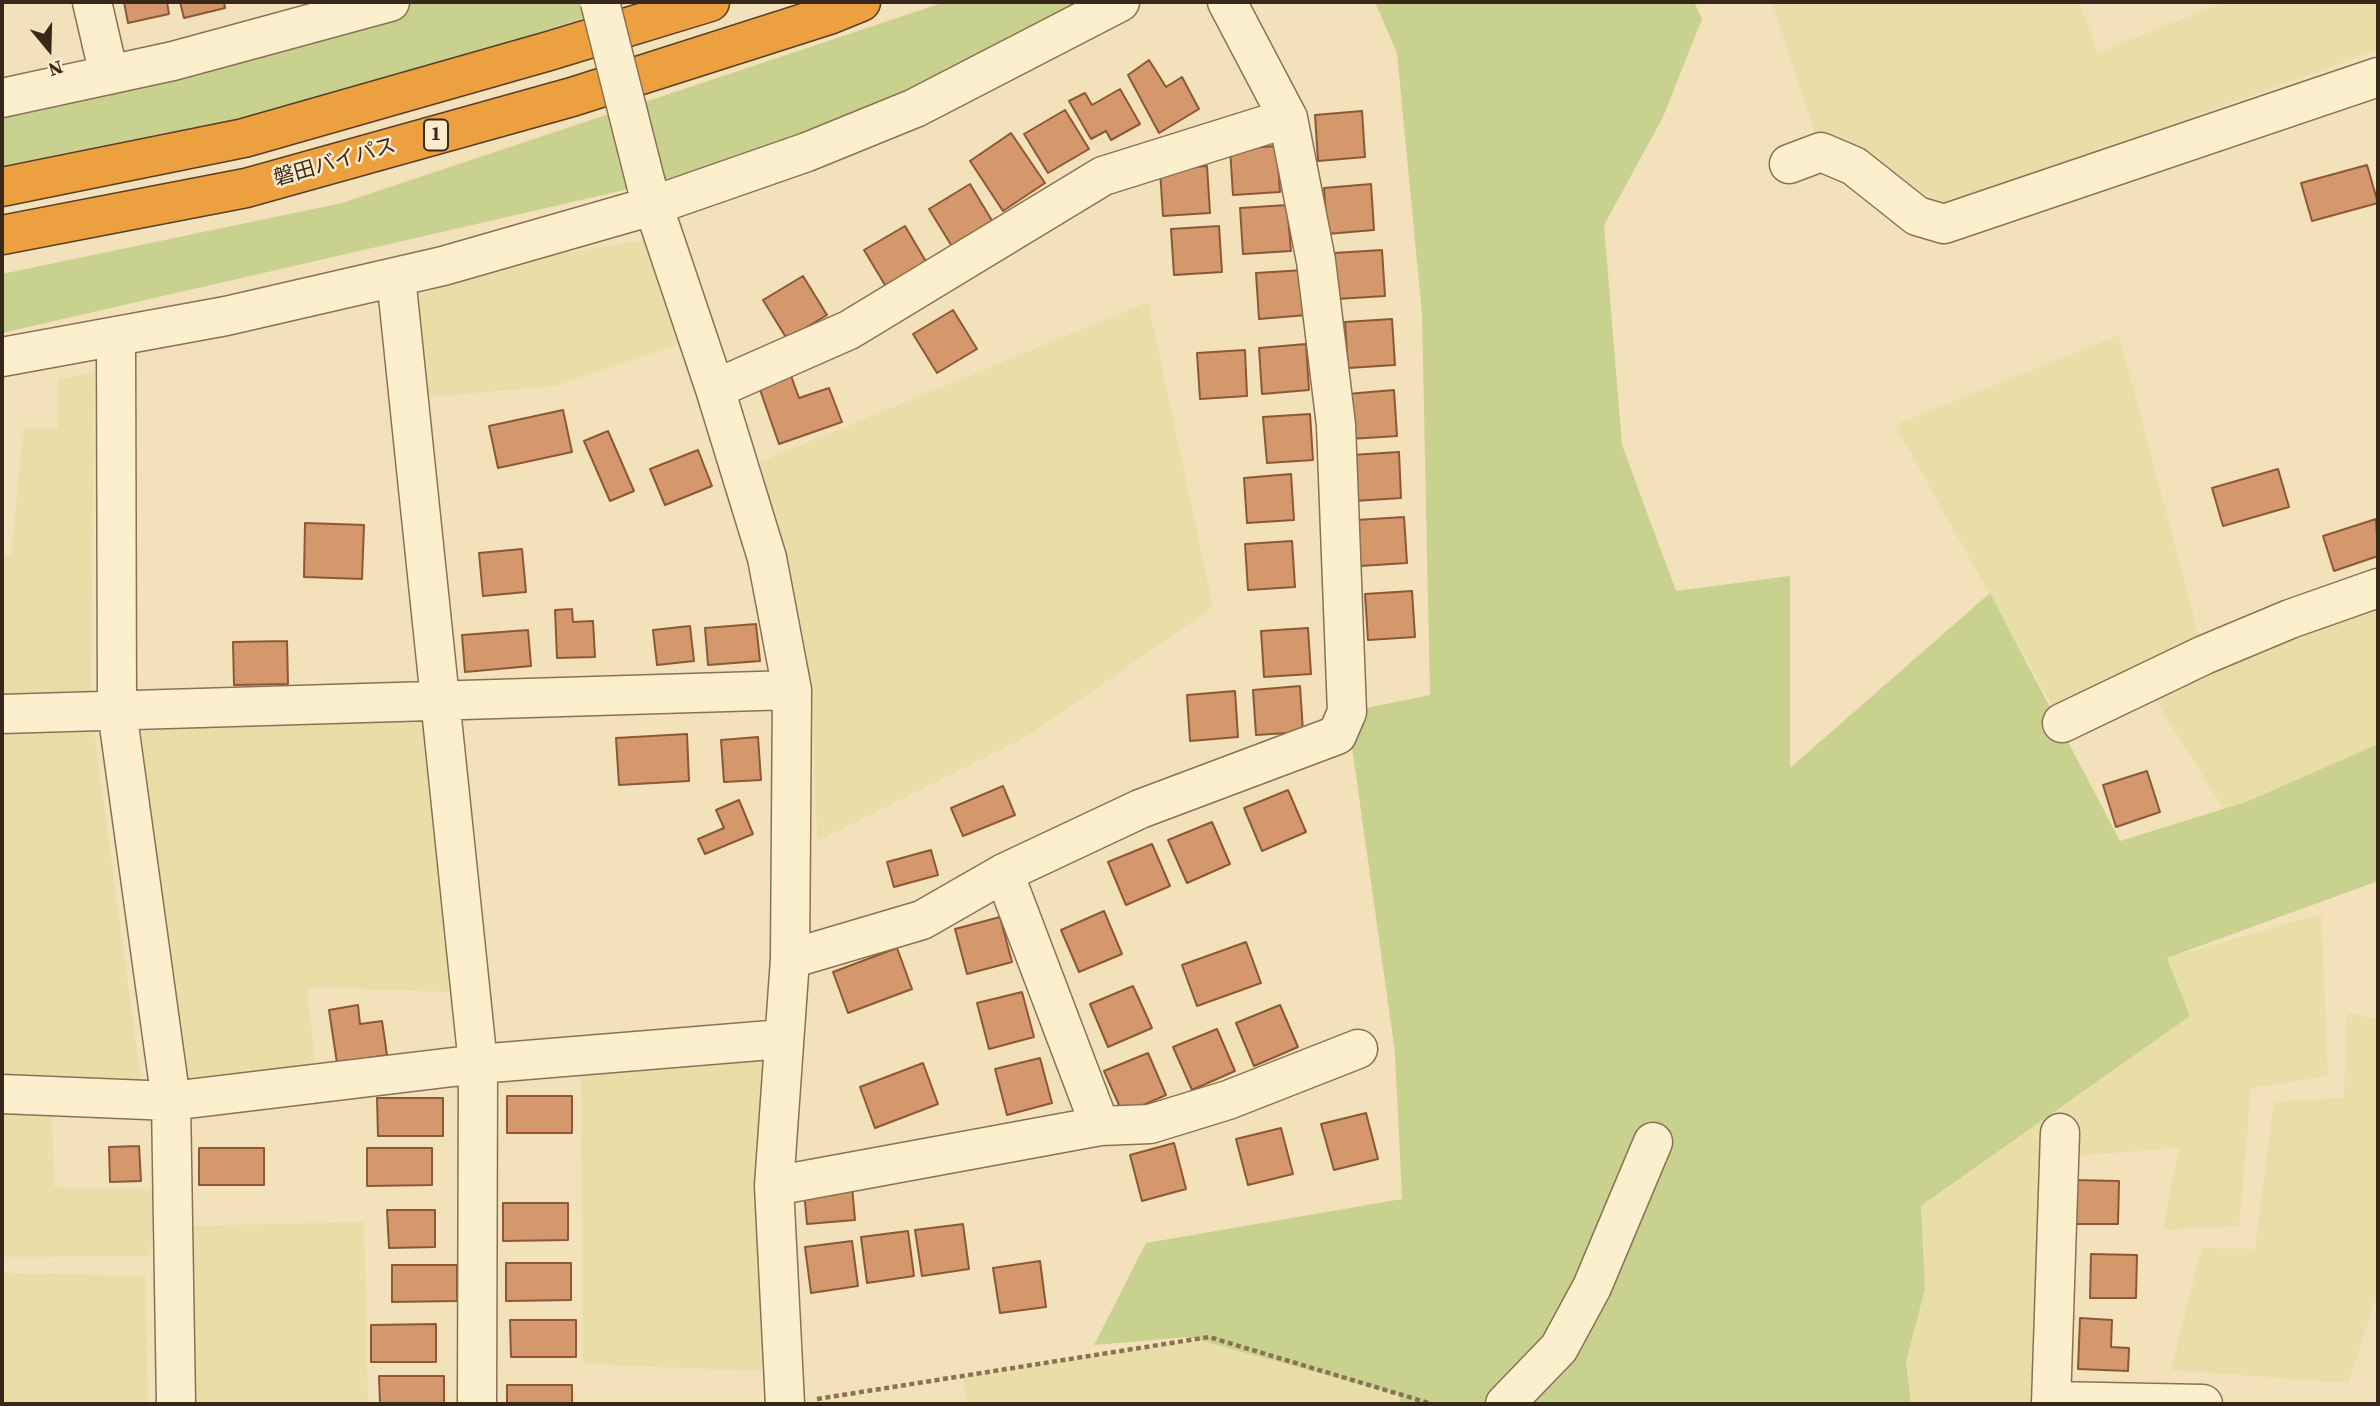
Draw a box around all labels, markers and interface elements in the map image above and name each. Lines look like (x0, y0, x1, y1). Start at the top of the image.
north arrow (14, 14, 84, 84)
text: N (45, 54, 67, 83)
road number: 1 (424, 119, 448, 150)
street label: 磐田バイパス (271, 134, 399, 192)

